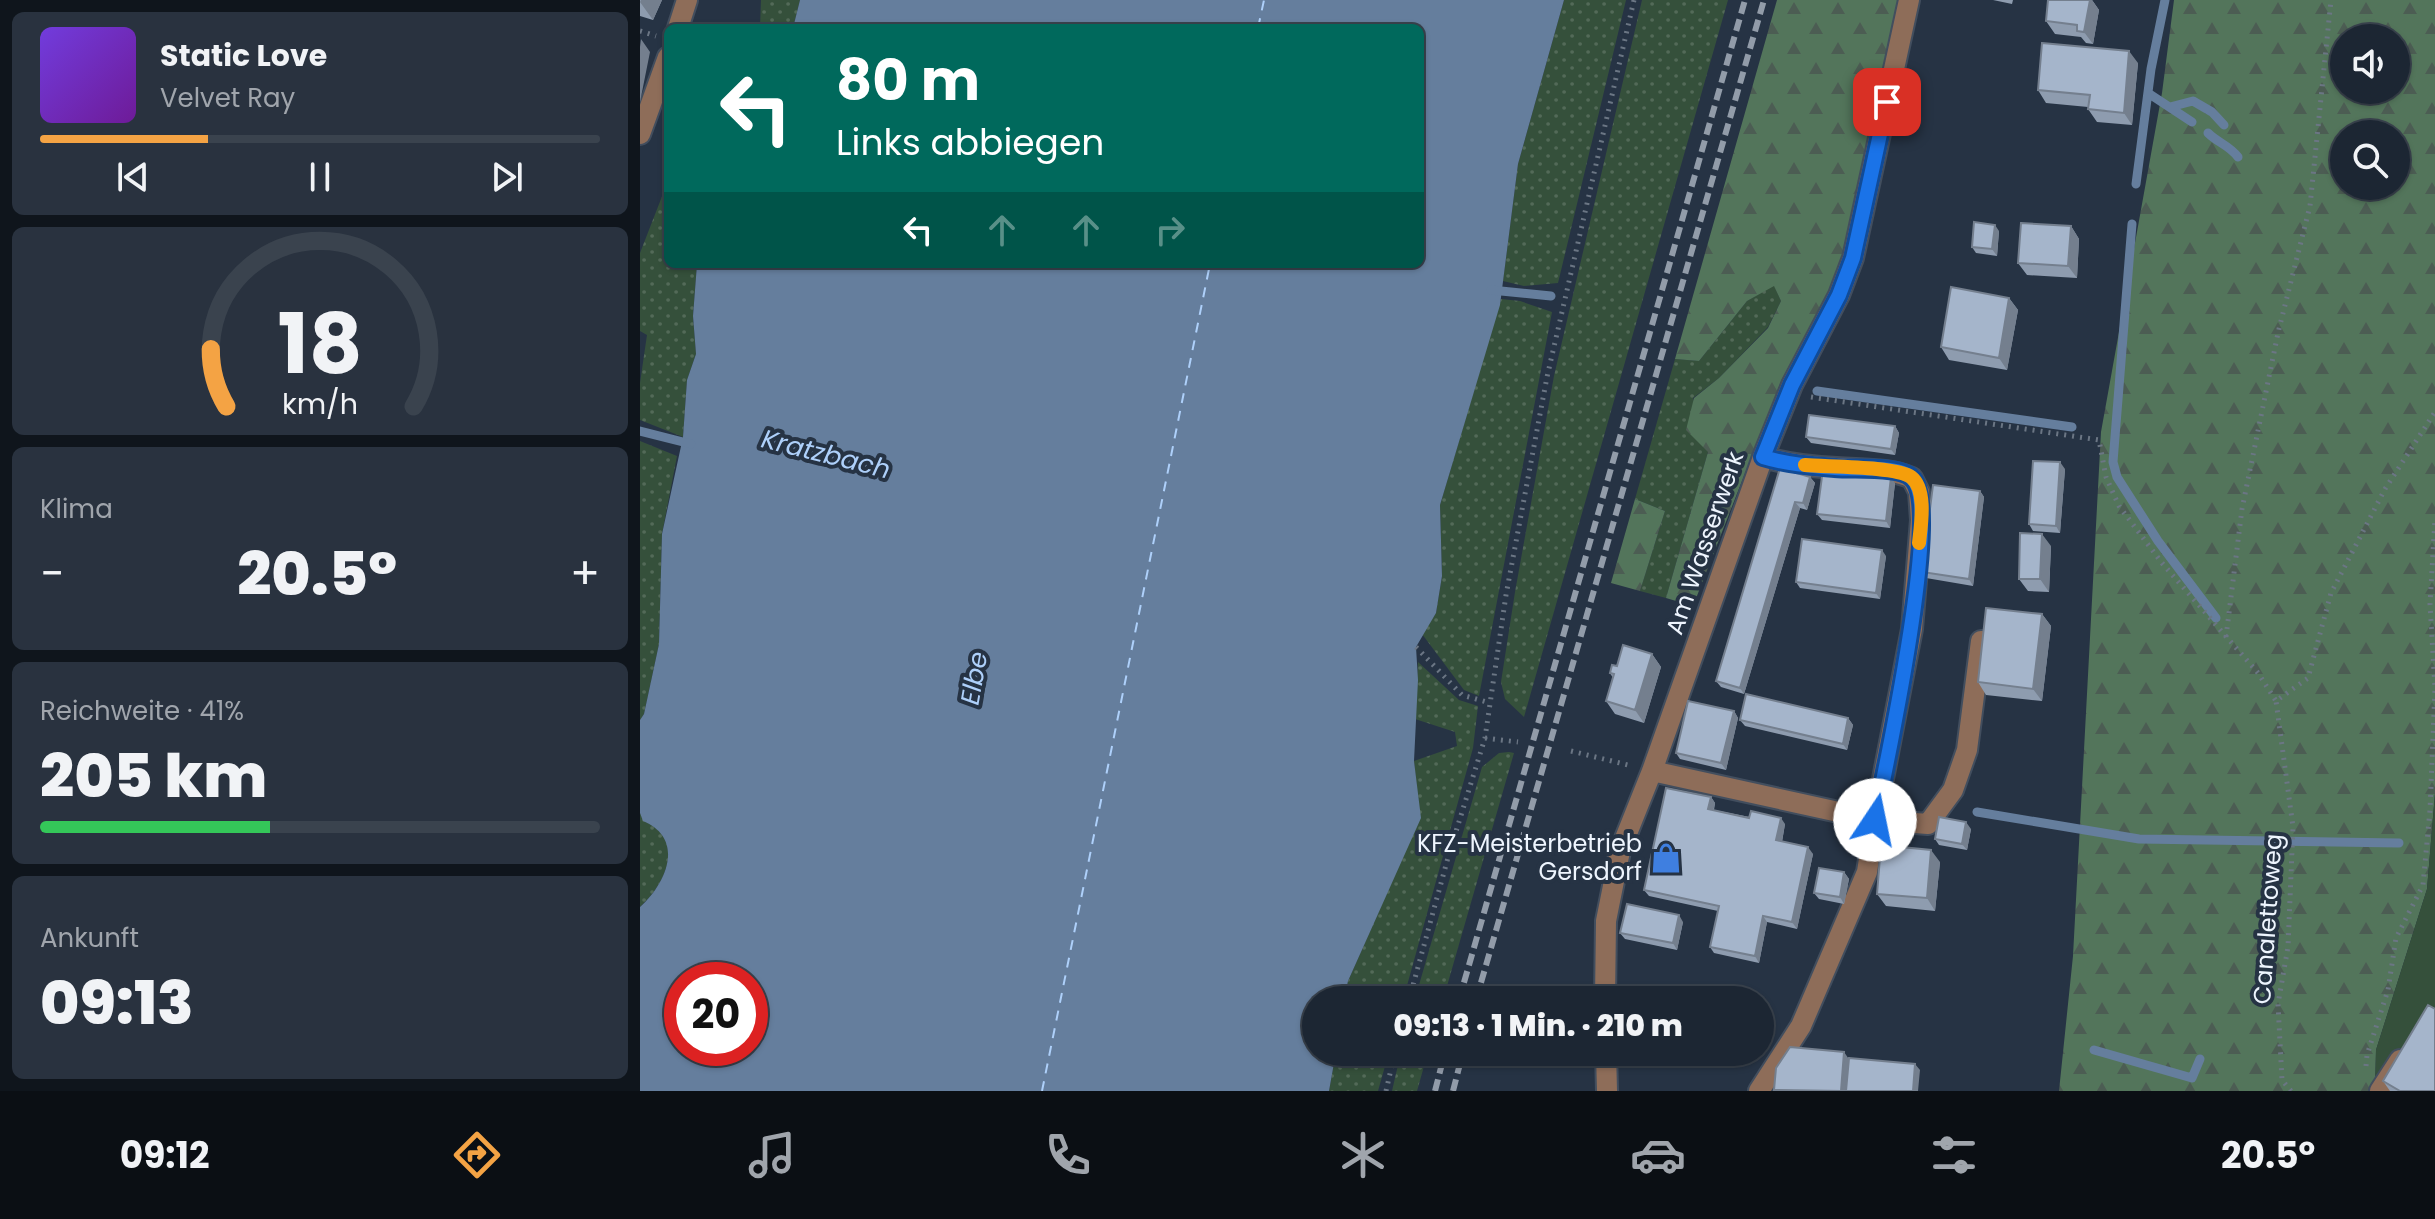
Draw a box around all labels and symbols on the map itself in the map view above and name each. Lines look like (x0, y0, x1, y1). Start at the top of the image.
pin (1853, 68, 1921, 136)
water label: Kratzbach (758, 421, 894, 487)
street label: Am Wasserwerk (1658, 446, 1752, 639)
water label: Elbe (952, 649, 996, 707)
position arrow (1833, 778, 1917, 862)
place label: KFZ-Meisterbetrieb Gersdorf (1417, 827, 1642, 888)
street label: Canalettoweg (2245, 833, 2290, 1005)
shop icon: KFZ-Meisterbetrieb Gersdorf (1649, 841, 1683, 875)
speed limit sign: 20 (664, 962, 768, 1066)

